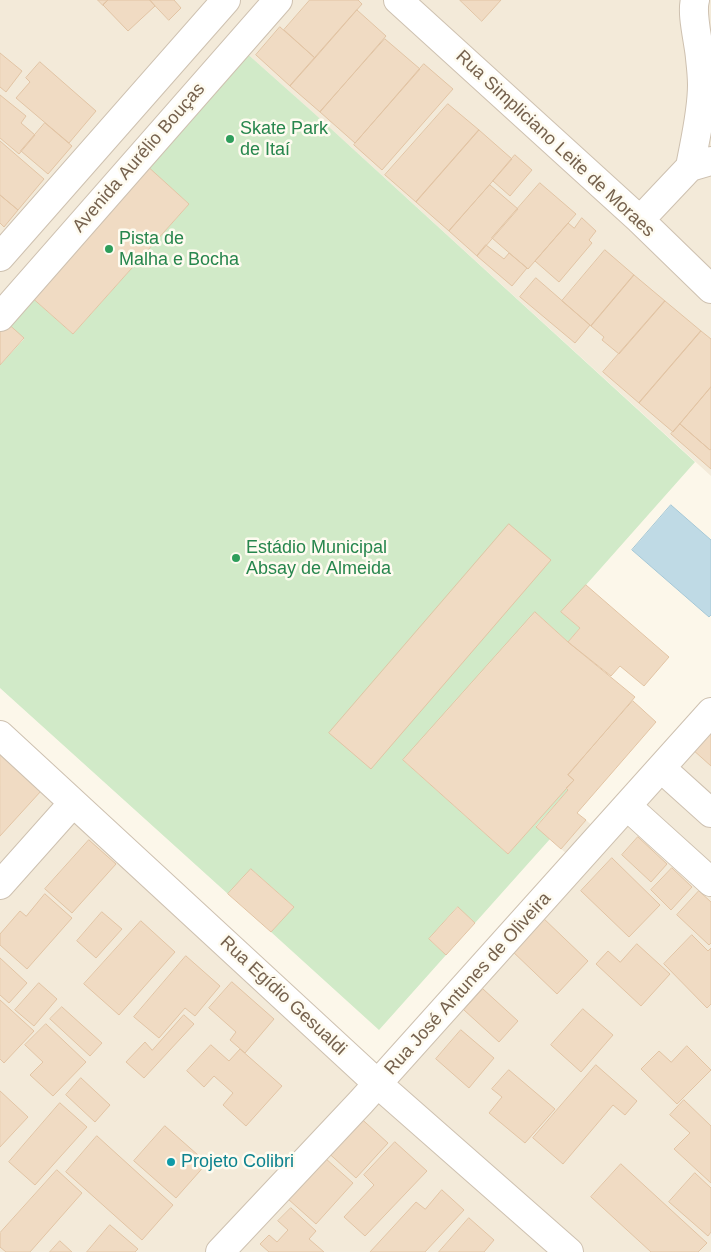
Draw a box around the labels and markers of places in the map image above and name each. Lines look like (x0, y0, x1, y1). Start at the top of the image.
place label: Skate Park de Itaí (240, 118, 328, 160)
marker: Skate Park de Itaí (224, 133, 236, 145)
place label: Pista de Malha e Bocha (119, 228, 239, 270)
marker: Pista de Malha e Bocha (103, 243, 115, 255)
place label: Estádio Municipal Absay de Almeida (246, 537, 391, 580)
marker: Estádio Municipal Absay de Almeida (230, 552, 242, 564)
place label: Projeto Colibri (181, 1151, 294, 1173)
marker: Projeto Colibri (165, 1156, 177, 1168)

